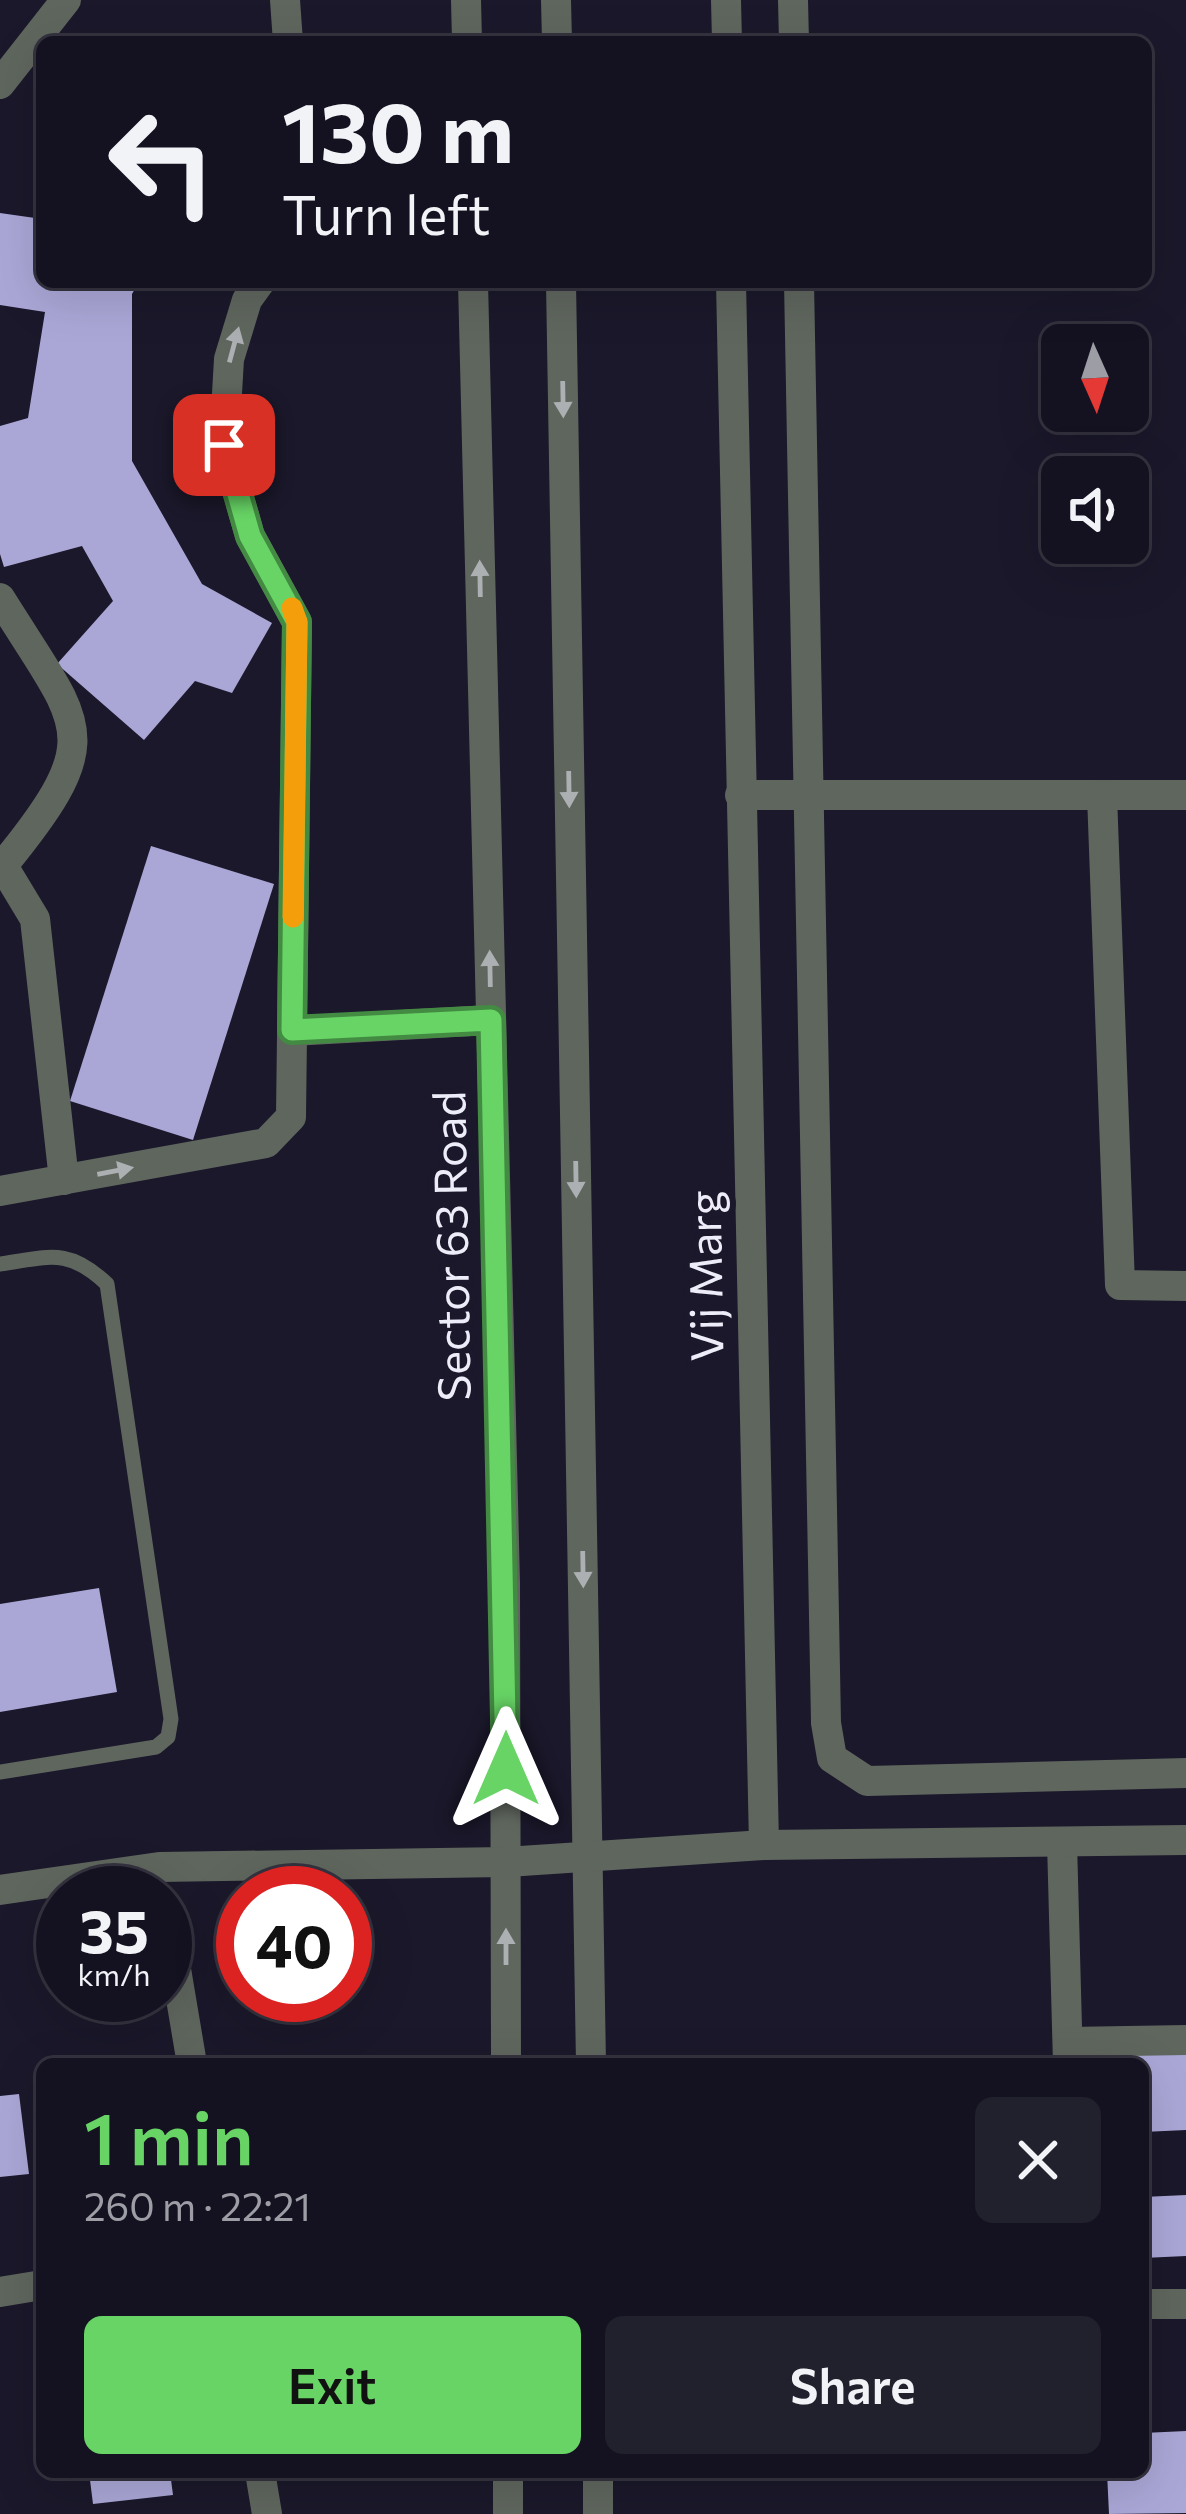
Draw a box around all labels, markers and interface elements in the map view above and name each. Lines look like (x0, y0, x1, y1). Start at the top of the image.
text: 130 m (282, 78, 514, 180)
icon: left (84, 84, 240, 240)
text: Turn left (282, 180, 490, 246)
north arrow (1041, 324, 1149, 432)
map controls (1041, 324, 1149, 564)
one-way arrow (225, 327, 244, 364)
one-way arrow (553, 381, 573, 419)
pin (173, 394, 275, 496)
icon: arrive (191, 412, 257, 478)
button: sound (1041, 456, 1149, 564)
one-way arrow (471, 559, 490, 597)
one-way arrow (560, 771, 579, 809)
one-way arrow (480, 949, 499, 987)
street label: Sector 63 Road (419, 1090, 480, 1402)
one-way arrow (97, 1161, 135, 1180)
one-way arrow (566, 1161, 586, 1199)
street label: Vij Marg (675, 1190, 732, 1362)
one-way arrow (573, 1551, 592, 1589)
position arrow (443, 1706, 569, 1832)
speed limit sign: 40 (216, 1866, 372, 2022)
text: 35 (79, 1892, 149, 1965)
one-way arrow (496, 1927, 516, 1965)
text: km/h (78, 1955, 150, 1992)
text: 1 min (84, 2092, 254, 2180)
button: close (975, 2097, 1101, 2223)
text: 260 m · 22:21 (84, 2181, 311, 2229)
button: Exit (84, 2316, 581, 2454)
button: Share (605, 2316, 1101, 2454)

